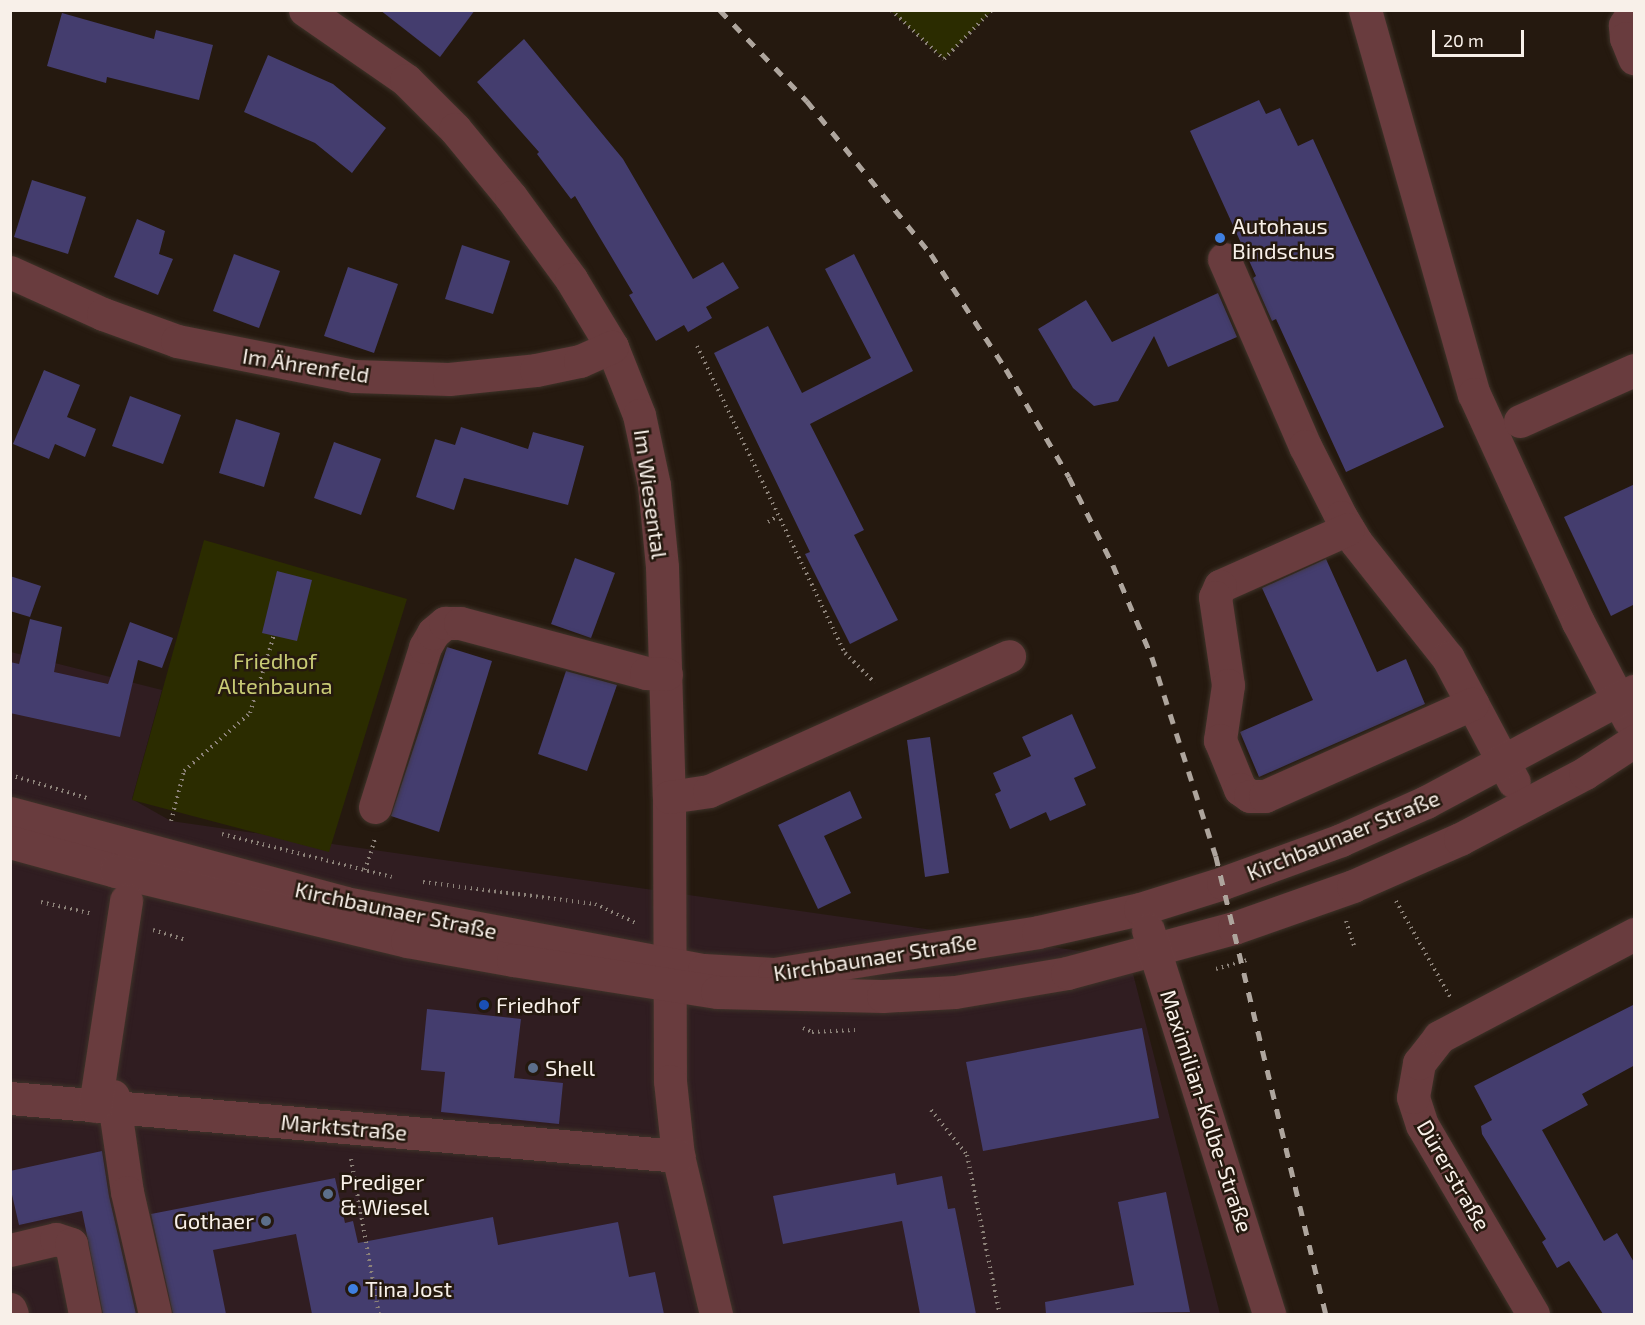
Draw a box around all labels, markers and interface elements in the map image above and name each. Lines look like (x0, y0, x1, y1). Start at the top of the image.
scale bar (1435, 18, 1526, 56)
text: 20 m (1443, 29, 1484, 51)
place label: Autohaus Bindschus (1232, 212, 1335, 264)
marker: Autohaus Bindschus (1213, 231, 1227, 245)
street label: Im Ährenfeld (240, 342, 372, 388)
street label: Im Wiesental (629, 427, 673, 561)
park label: Friedhof Altenbauna (217, 647, 333, 698)
street label: Kirchbaunaer Straße (1242, 784, 1444, 886)
street label: Kirchbaunaer Straße (292, 876, 500, 944)
street label: Kirchbaunaer Straße (771, 928, 979, 986)
street label: Maximilian-Kolbe-Straße (1155, 986, 1259, 1236)
place label: Friedhof (496, 992, 580, 1018)
marker: Friedhof (477, 998, 491, 1012)
place label: Shell (545, 1055, 595, 1081)
marker: Shell (526, 1061, 540, 1075)
street label: Marktstraße (280, 1108, 408, 1146)
street label: Dürerstraße (1412, 1115, 1496, 1235)
place label: Prediger & Wiesel (340, 1168, 430, 1220)
marker: Prediger & Wiesel (321, 1187, 335, 1201)
place label: Gothaer (174, 1208, 254, 1234)
marker: Gothaer (259, 1214, 273, 1228)
place label: Tina Jost (365, 1276, 453, 1302)
marker: Tina Jost (346, 1282, 360, 1296)

